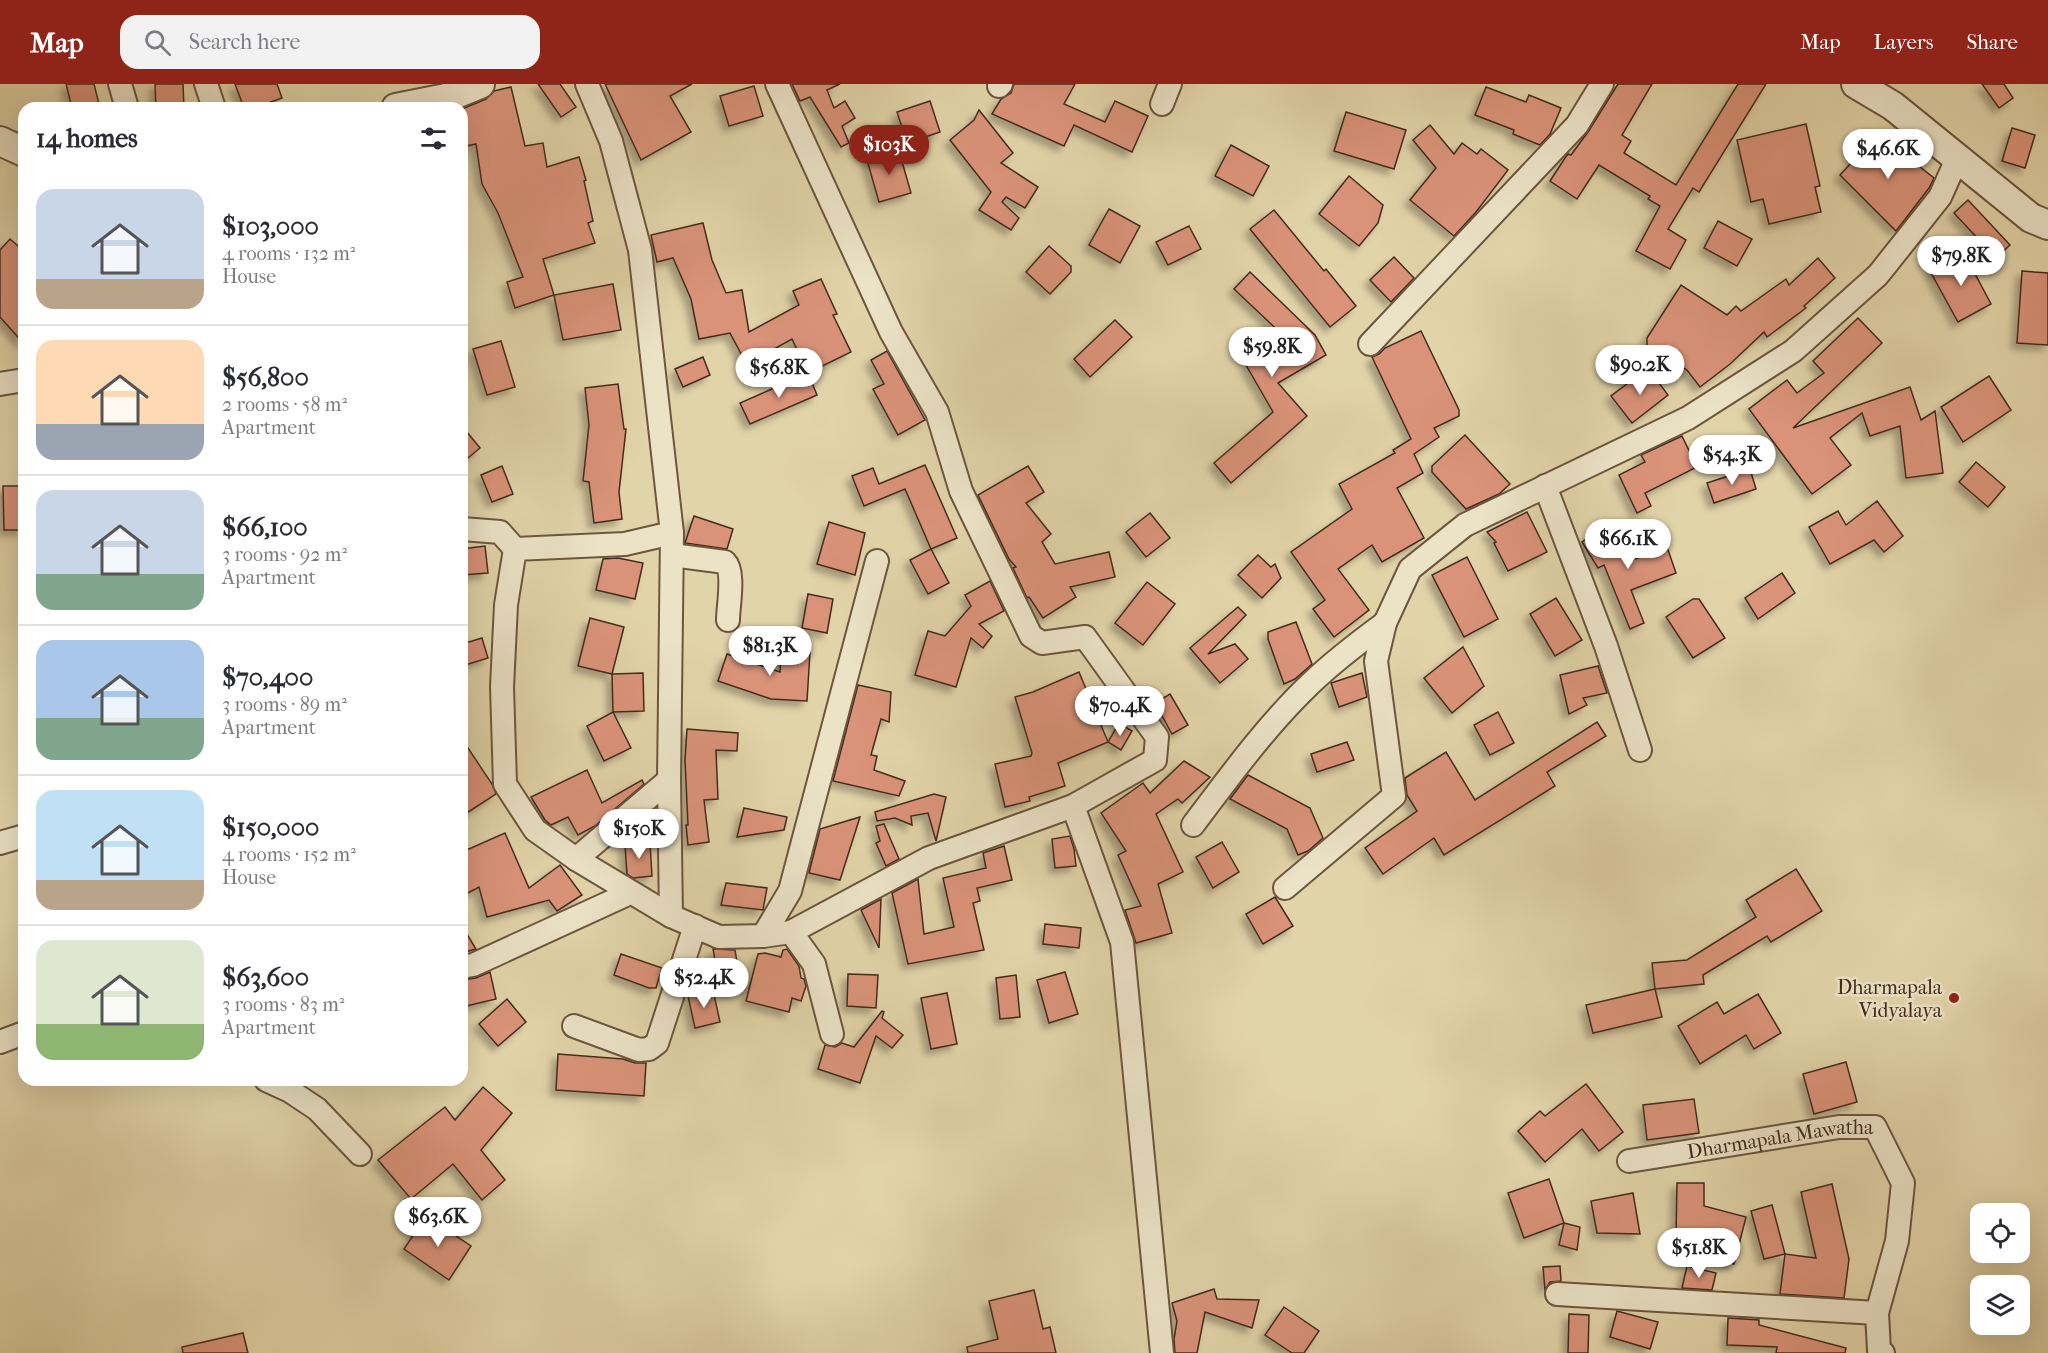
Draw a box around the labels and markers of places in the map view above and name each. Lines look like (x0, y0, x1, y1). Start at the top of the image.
pin: $103K (847, 125, 931, 176)
pin: $46.6K (1839, 129, 1937, 180)
pin: $79.8K (1912, 236, 2010, 287)
pin: $59.8K (1223, 327, 1321, 378)
pin: $90.2K (1591, 345, 1689, 396)
pin: $56.8K (730, 348, 828, 399)
pin: $54.3K (1683, 435, 1781, 486)
pin: $66.1K (1579, 519, 1677, 570)
pin: $81.3K (721, 626, 819, 677)
pin: $70.4K (1071, 686, 1169, 737)
pin: $150K (597, 809, 681, 860)
pin: $52.4K (655, 958, 753, 1009)
place label: Dharmapala Vidyalaya (1837, 976, 1943, 1022)
marker: Dharmapala Vidyalaya (1947, 991, 1961, 1005)
pin: $63.6K (389, 1197, 487, 1248)
pin: $51.8K (1650, 1228, 1748, 1279)

